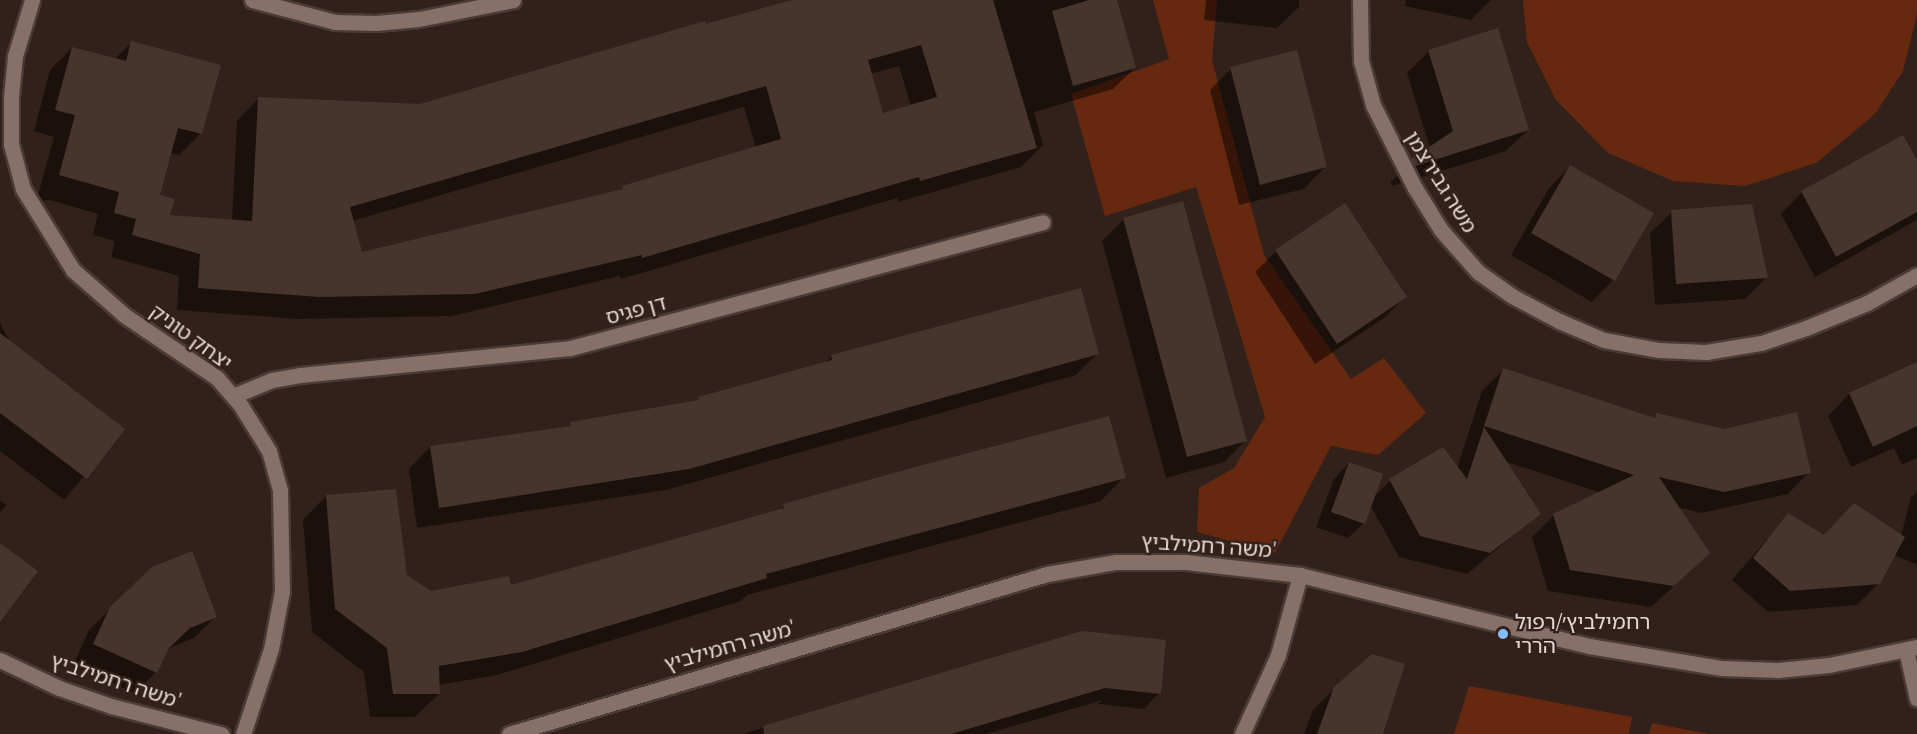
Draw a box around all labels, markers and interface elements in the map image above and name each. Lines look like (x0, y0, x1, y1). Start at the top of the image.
street label: משה גבירצמן (1400, 126, 1482, 238)
street label: דן פגיס (603, 290, 669, 330)
street label: יצחק טוניק (145, 299, 237, 375)
street label: משה רחמילביץ' (1140, 529, 1278, 563)
place label: רחמילביץ׳/רפול הררי (1515, 609, 1651, 659)
street label: משה רחמילביץ' (661, 615, 799, 677)
marker: רחמילביץ׳/רפול הררי (1496, 627, 1510, 641)
street label: משה רחמילביץ' (48, 648, 184, 714)

